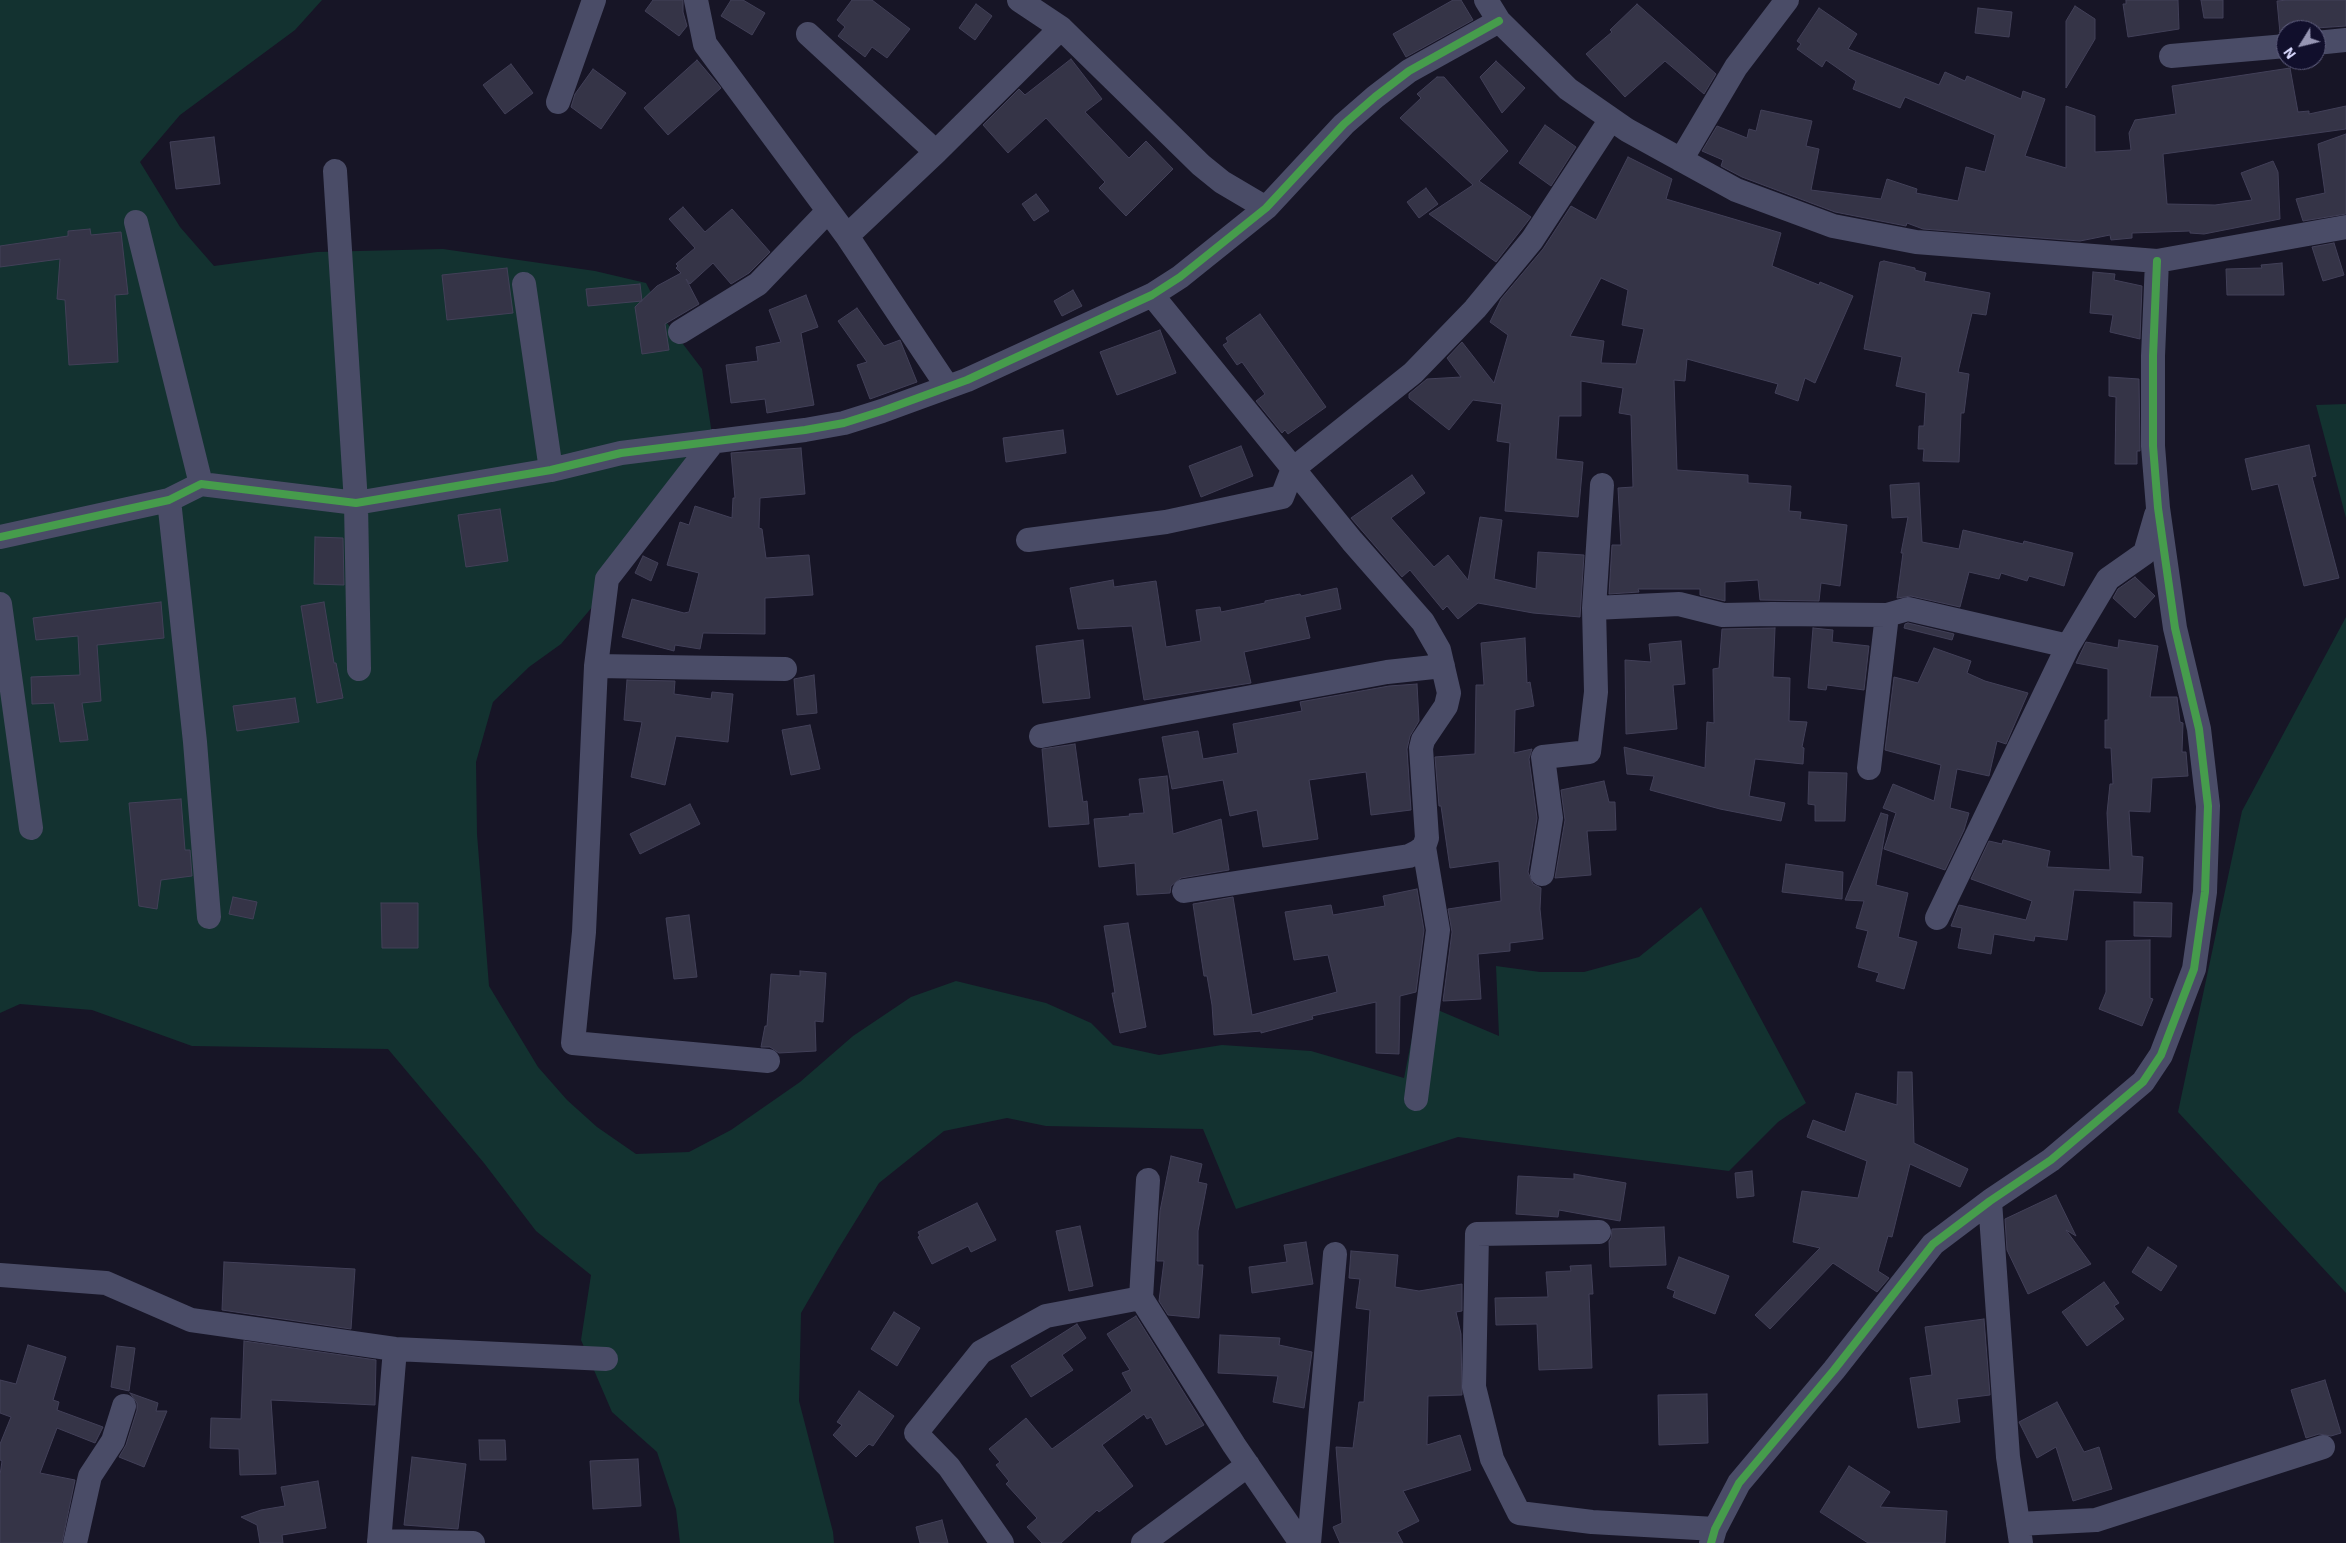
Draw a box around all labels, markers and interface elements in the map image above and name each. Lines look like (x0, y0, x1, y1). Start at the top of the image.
north arrow (2276, 20, 2326, 70)
text: N (2279, 44, 2300, 63)

